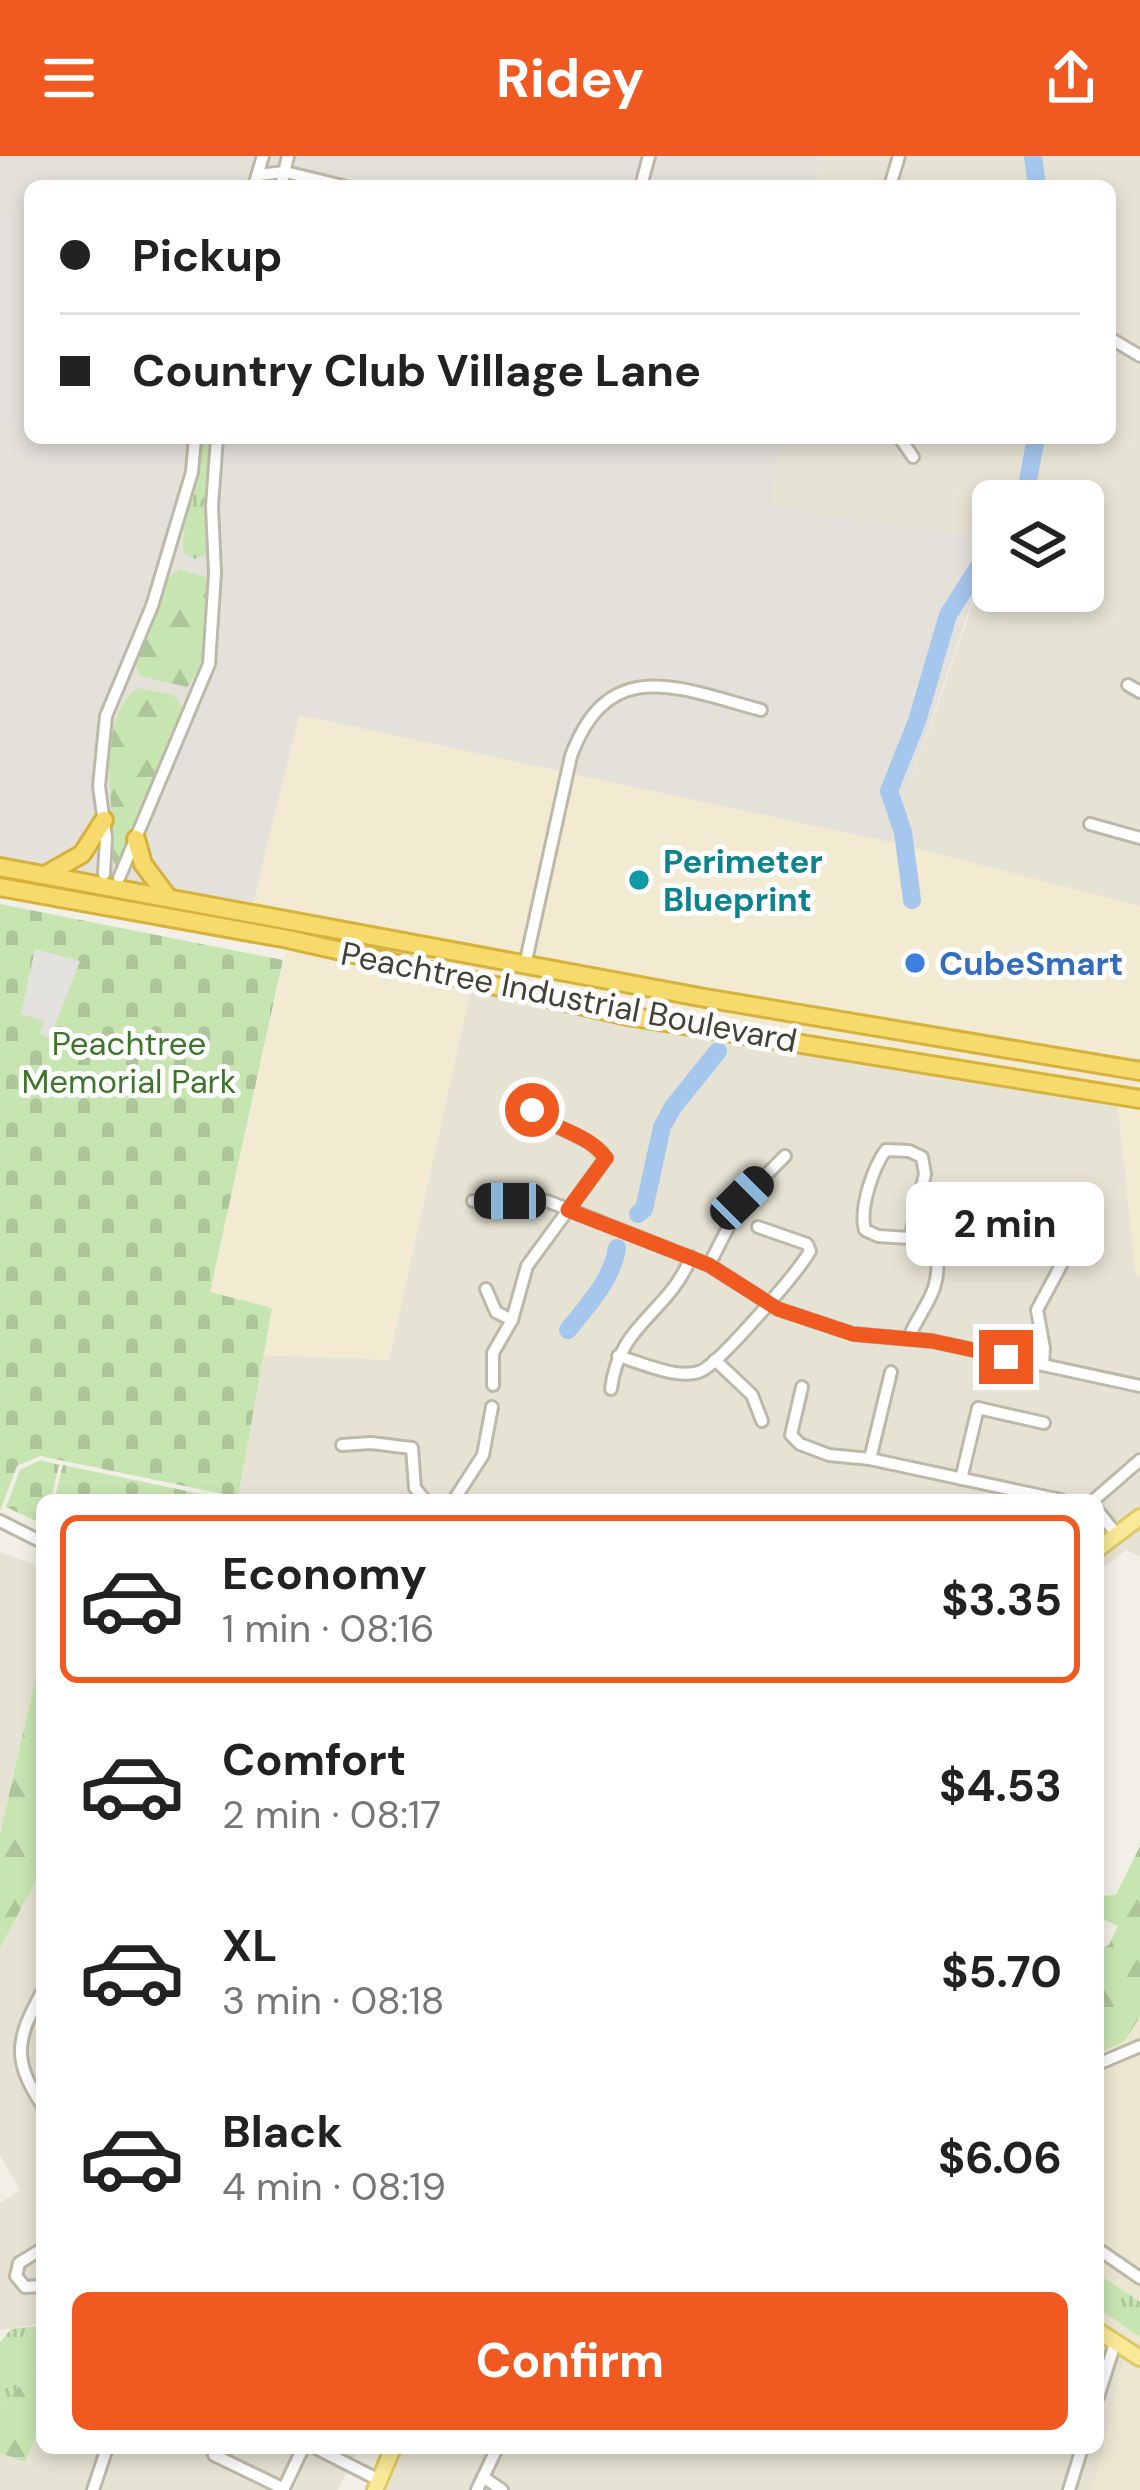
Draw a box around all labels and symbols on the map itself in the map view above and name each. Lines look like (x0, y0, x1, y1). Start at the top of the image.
place label: Perimeter Blueprint (663, 840, 823, 921)
marker: Perimeter Blueprint (626, 867, 652, 893)
street label: Peachtree Industrial Boulevard (337, 932, 801, 1062)
place label: CubeSmart (939, 942, 1123, 985)
marker: CubeSmart (902, 950, 928, 976)
park label: Peachtree Memorial Park (22, 1022, 237, 1103)
route start (505, 1083, 559, 1137)
car (704, 1160, 780, 1236)
car (474, 1183, 546, 1219)
callout: 2 min (907, 1183, 1105, 1267)
route end (979, 1330, 1033, 1384)

